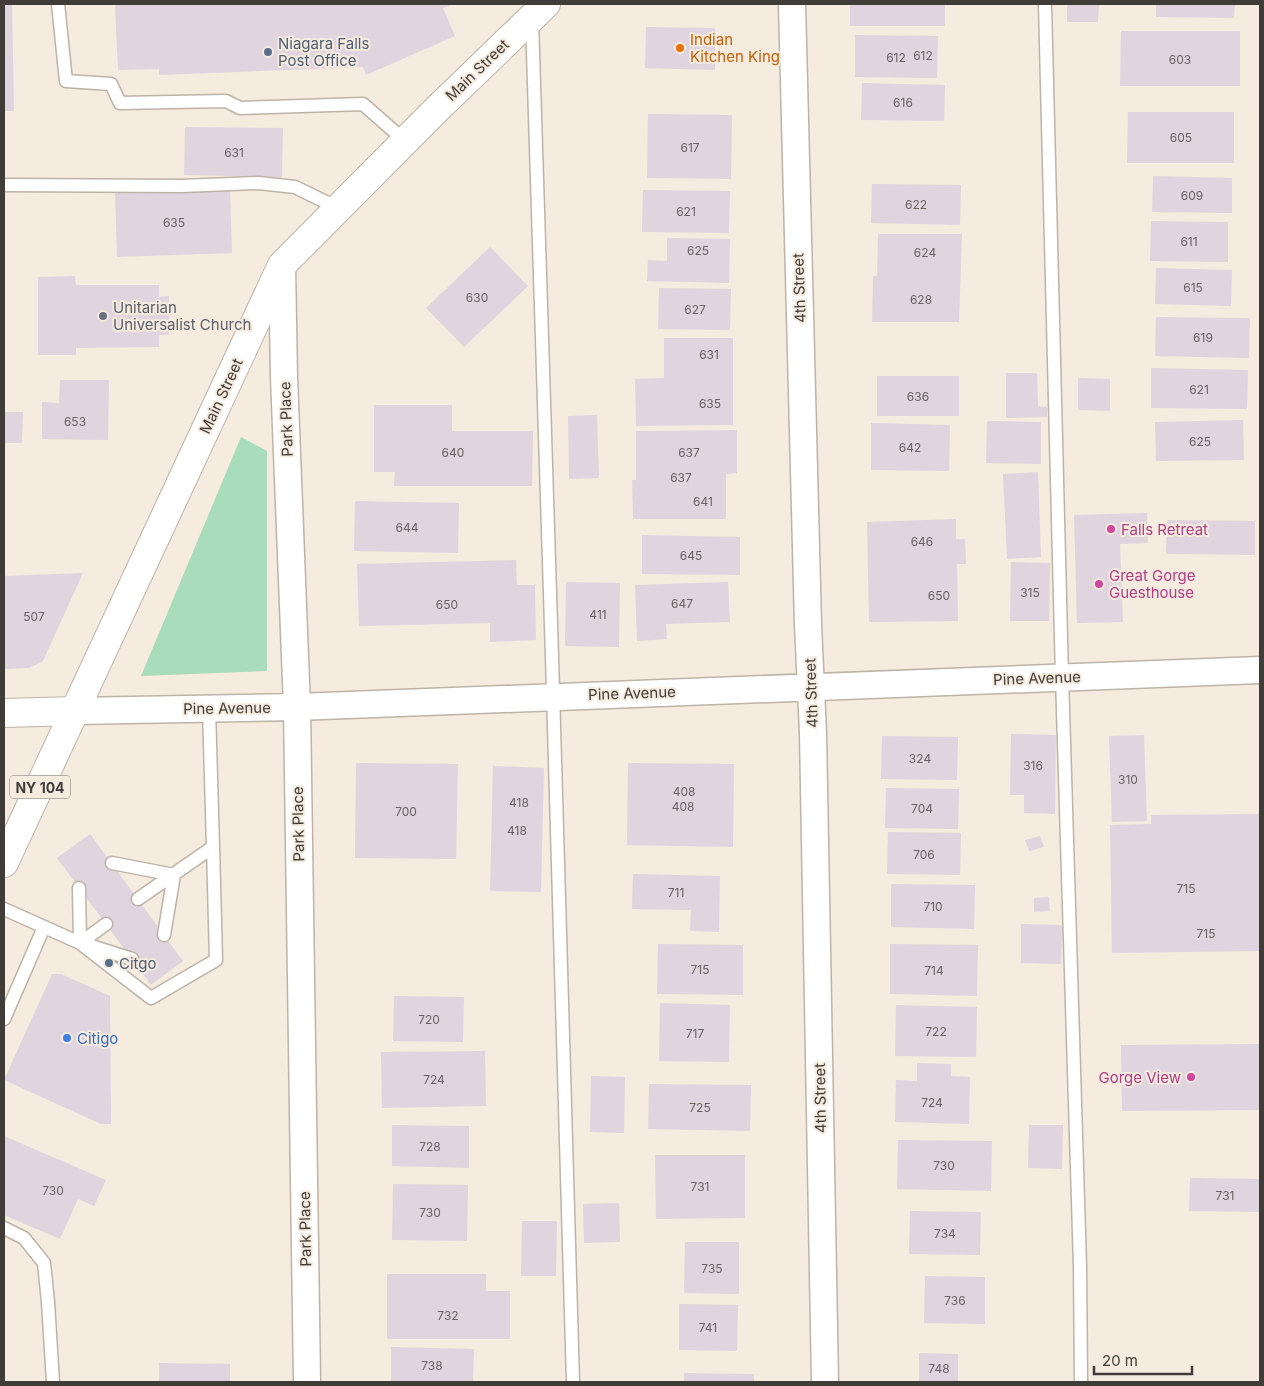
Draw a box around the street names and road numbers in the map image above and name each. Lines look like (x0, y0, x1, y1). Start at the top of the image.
street label: Main Street (441, 35, 513, 105)
street label: 4th Street (788, 253, 810, 323)
street label: Main Street (195, 355, 247, 437)
street label: Park Place (275, 381, 297, 457)
street label: 4th Street (800, 658, 822, 728)
street label: Pine Avenue (993, 667, 1081, 689)
street label: Pine Avenue (588, 682, 676, 704)
street label: Pine Avenue (183, 698, 271, 718)
road number: NY 104 (10, 776, 70, 799)
street label: Park Place (288, 786, 308, 862)
street label: 4th Street (810, 1063, 830, 1133)
street label: Park Place (295, 1191, 315, 1267)

